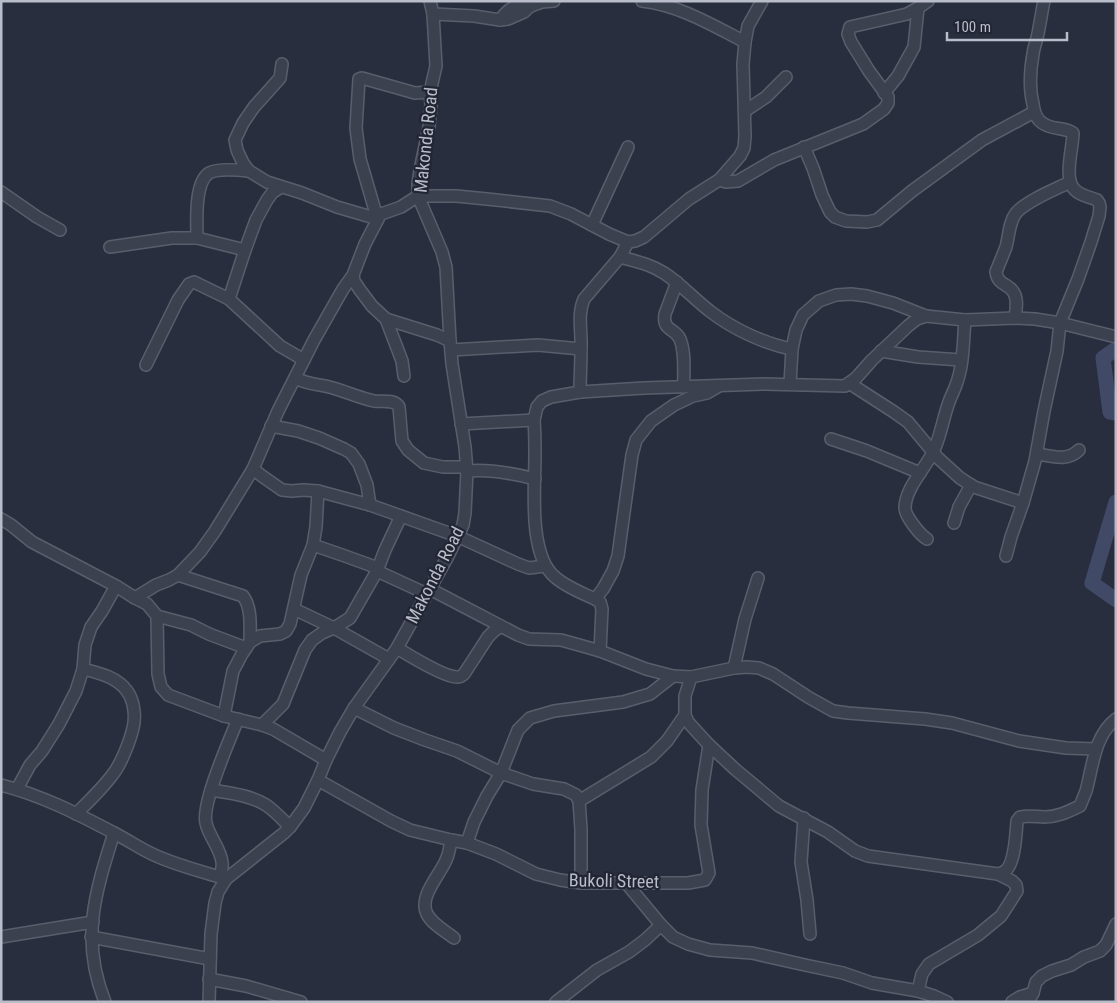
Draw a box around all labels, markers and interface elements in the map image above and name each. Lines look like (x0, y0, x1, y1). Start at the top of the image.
scale bar (947, 10, 1067, 42)
text: 100 m (954, 18, 991, 36)
street label: Makonda Road (410, 86, 441, 194)
street label: Makonda Road (401, 523, 468, 627)
street label: Bukoli Street (569, 869, 659, 892)

